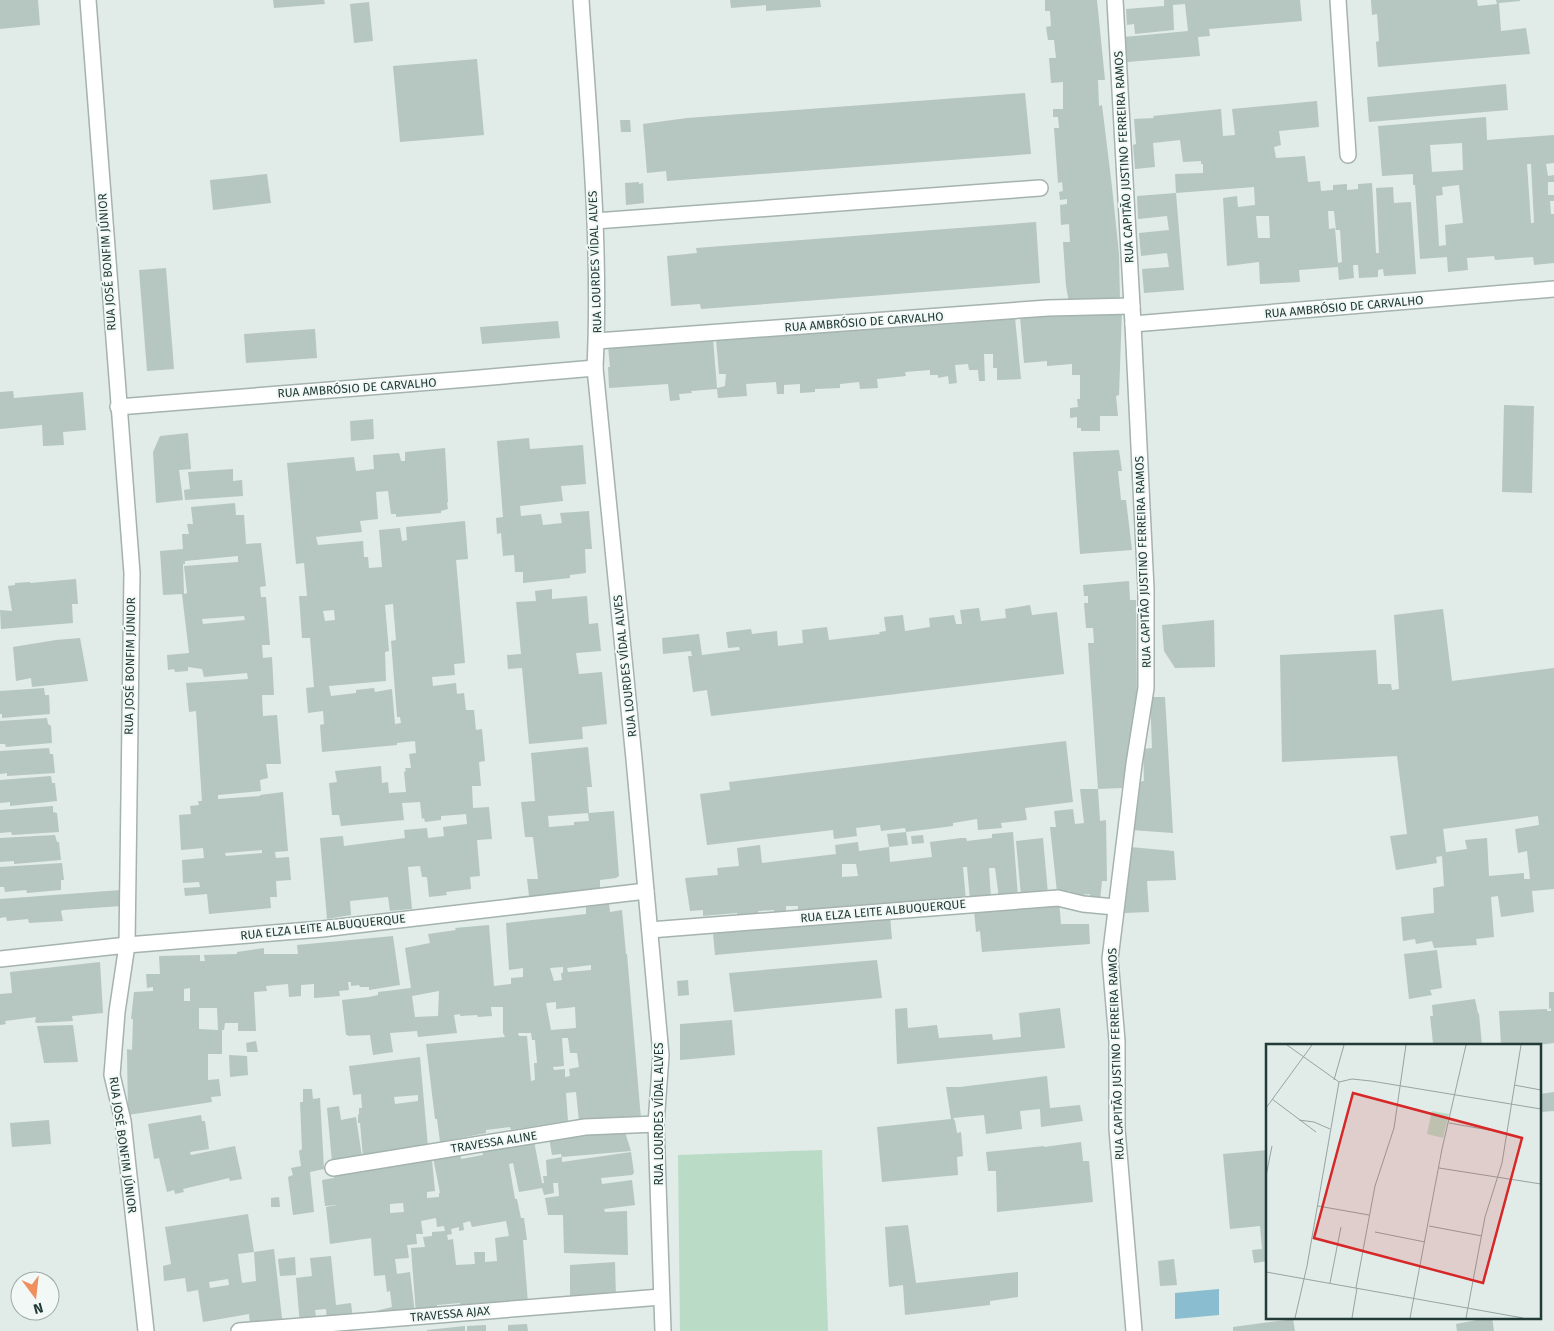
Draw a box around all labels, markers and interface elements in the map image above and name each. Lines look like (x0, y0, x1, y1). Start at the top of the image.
street label: RUA CAPITÃO JUSTINO FERREIRA RAMOS (1110, 50, 1137, 264)
street label: RUA LOURDES VÍDAL ALVES (584, 190, 604, 334)
street label: RUA JOSÉ BONFIM JÚNIOR (94, 193, 119, 331)
street label: RUA AMBRÓSIO DE CARVALHO (1264, 292, 1424, 321)
street label: RUA AMBRÓSIO DE CARVALHO (784, 308, 944, 335)
street label: RUA AMBRÓSIO DE CARVALHO (277, 374, 437, 401)
street label: RUA CAPITÃO JUSTINO FERREIRA RAMOS (1131, 455, 1154, 668)
street label: RUA LOURDES VÍDAL ALVES (610, 594, 639, 738)
street label: RUA JOSÉ BONFIM JÚNIOR (121, 597, 138, 735)
street label: RUA ELZA LEITE ALBUQUERQUE (800, 897, 966, 925)
street label: RUA ELZA LEITE ALBUQUERQUE (240, 911, 406, 943)
street label: RUA CAPITÃO JUSTINO FERREIRA RAMOS (1104, 947, 1127, 1160)
street label: RUA LOURDES VÍDAL ALVES (651, 1042, 666, 1186)
inset map (1266, 1044, 1542, 1318)
street label: RUA JOSÉ BONFIM JÚNIOR (106, 1076, 141, 1214)
street label: TRAVESSA ALINE (450, 1128, 538, 1156)
north arrow (10, 1271, 60, 1321)
text: N (32, 1299, 45, 1317)
street label: TRAVESSA AJAX (410, 1303, 491, 1324)

